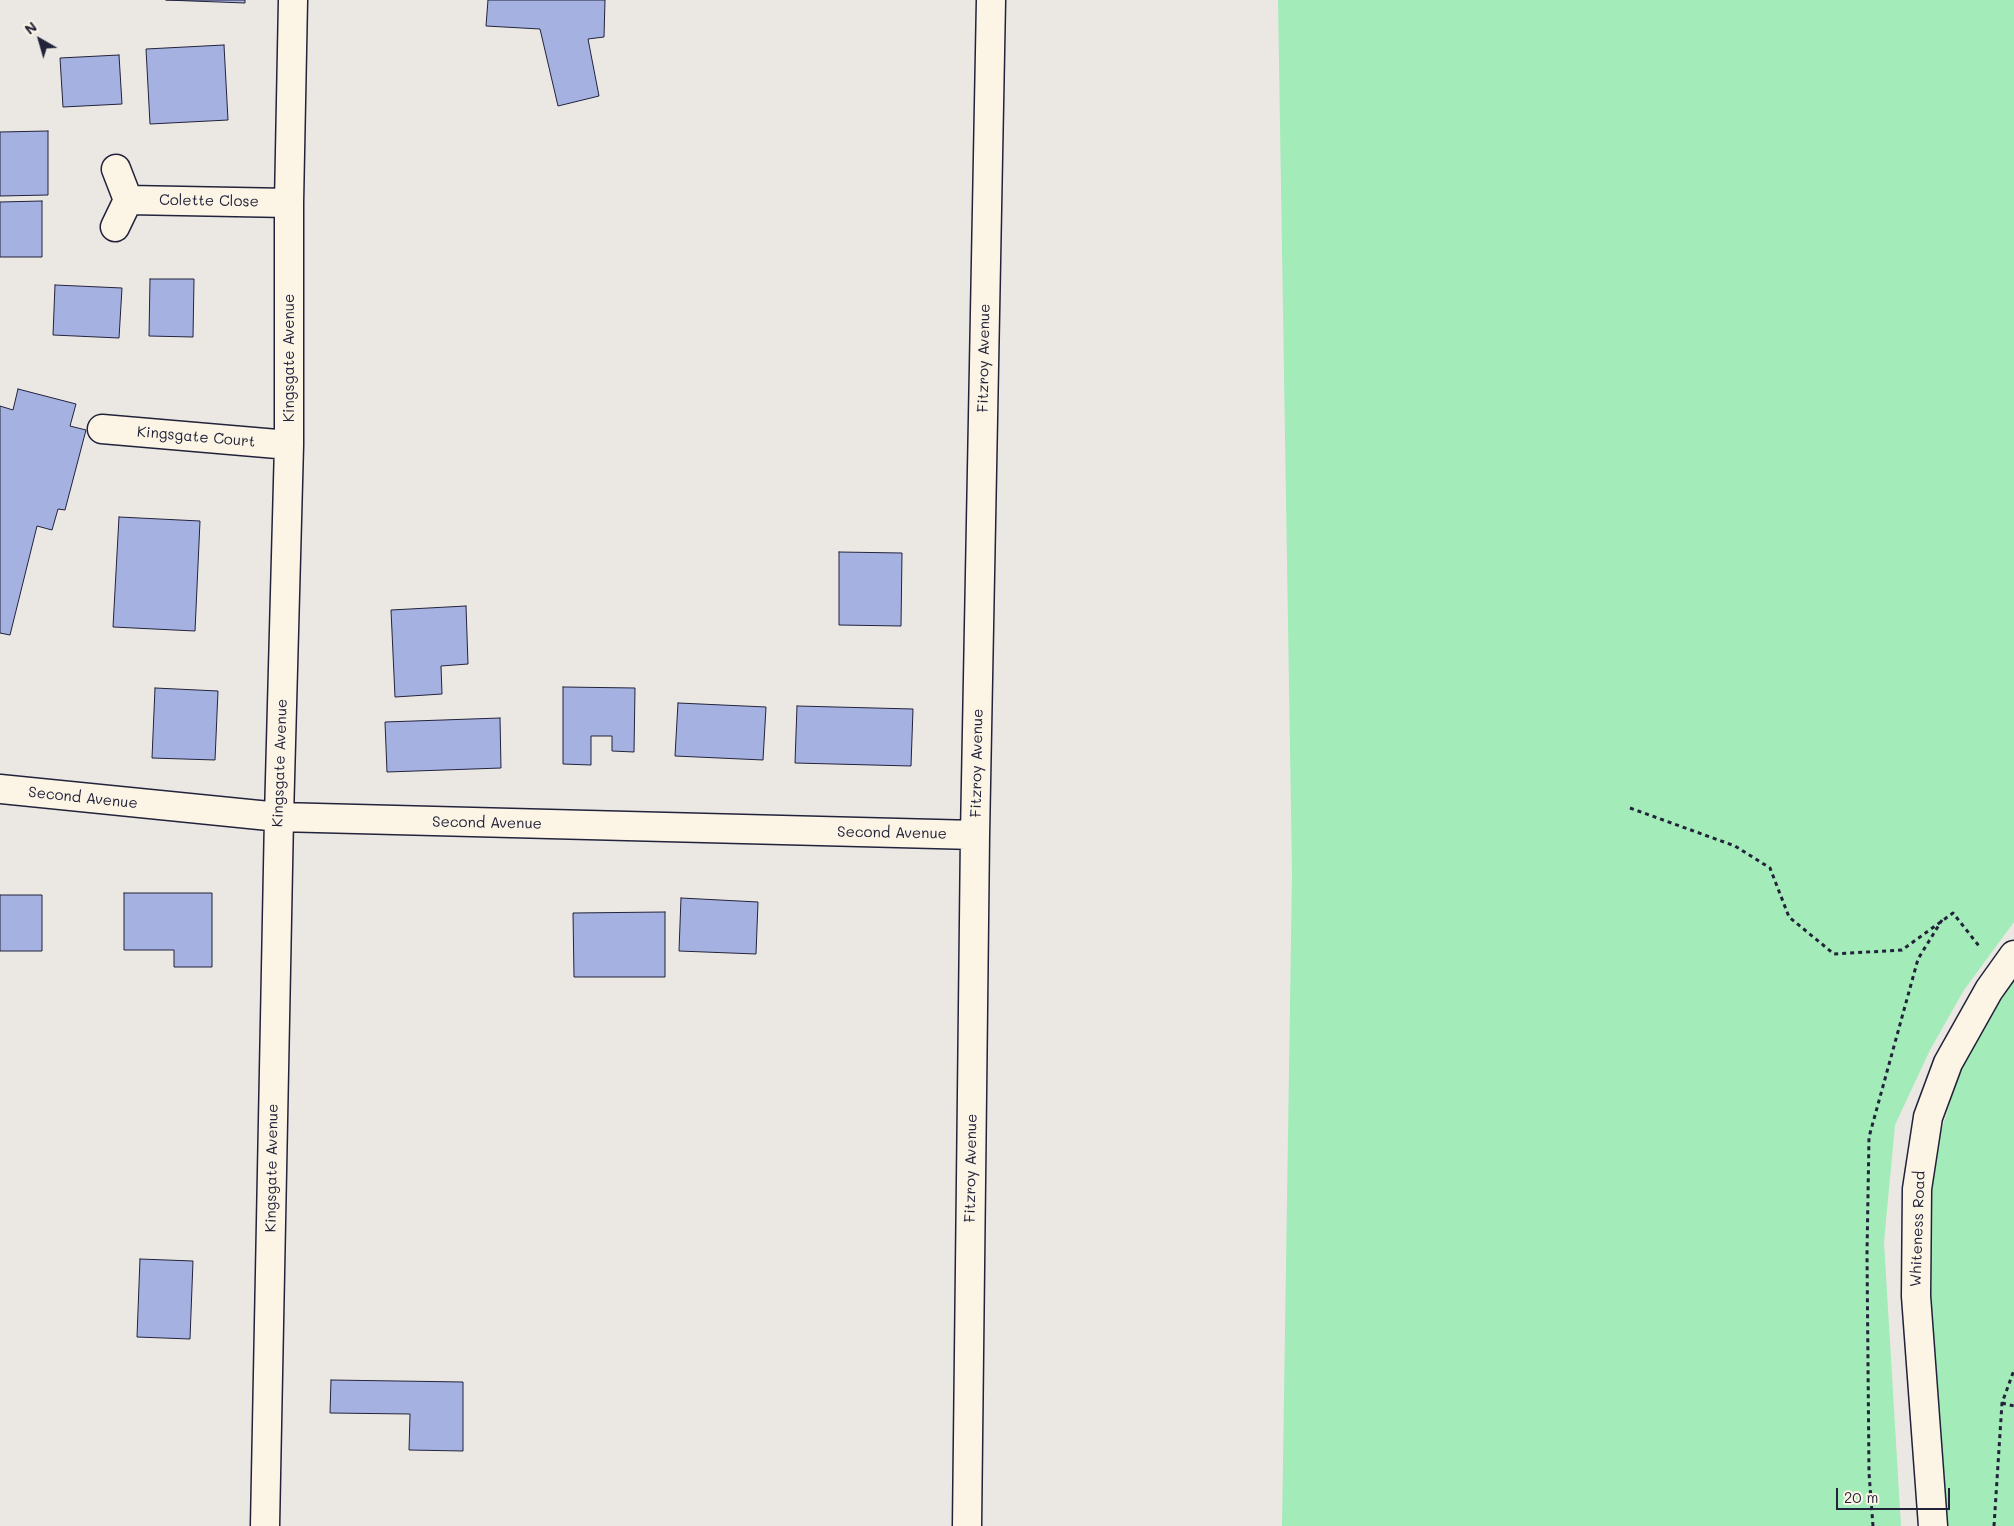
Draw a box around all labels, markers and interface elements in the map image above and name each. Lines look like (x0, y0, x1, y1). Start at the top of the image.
north arrow (15, 15, 65, 65)
text: N (20, 17, 40, 39)
street label: Colette Close (159, 191, 259, 211)
street label: Kingsgate Avenue (280, 294, 298, 422)
street label: Fitzroy Avenue (974, 303, 994, 413)
street label: Kingsgate Court (136, 423, 256, 451)
street label: Kingsgate Avenue (269, 698, 291, 828)
street label: Fitzroy Avenue (967, 708, 987, 818)
street label: Second Avenue (27, 783, 139, 813)
street label: Second Avenue (432, 813, 542, 833)
street label: Second Avenue (837, 823, 947, 843)
street label: Kingsgate Avenue (262, 1104, 282, 1232)
street label: Fitzroy Avenue (961, 1113, 981, 1223)
street label: Whiteness Road (1907, 1170, 1929, 1288)
scale bar (1839, 1478, 1953, 1510)
text: 20 m (1844, 1487, 1878, 1507)

